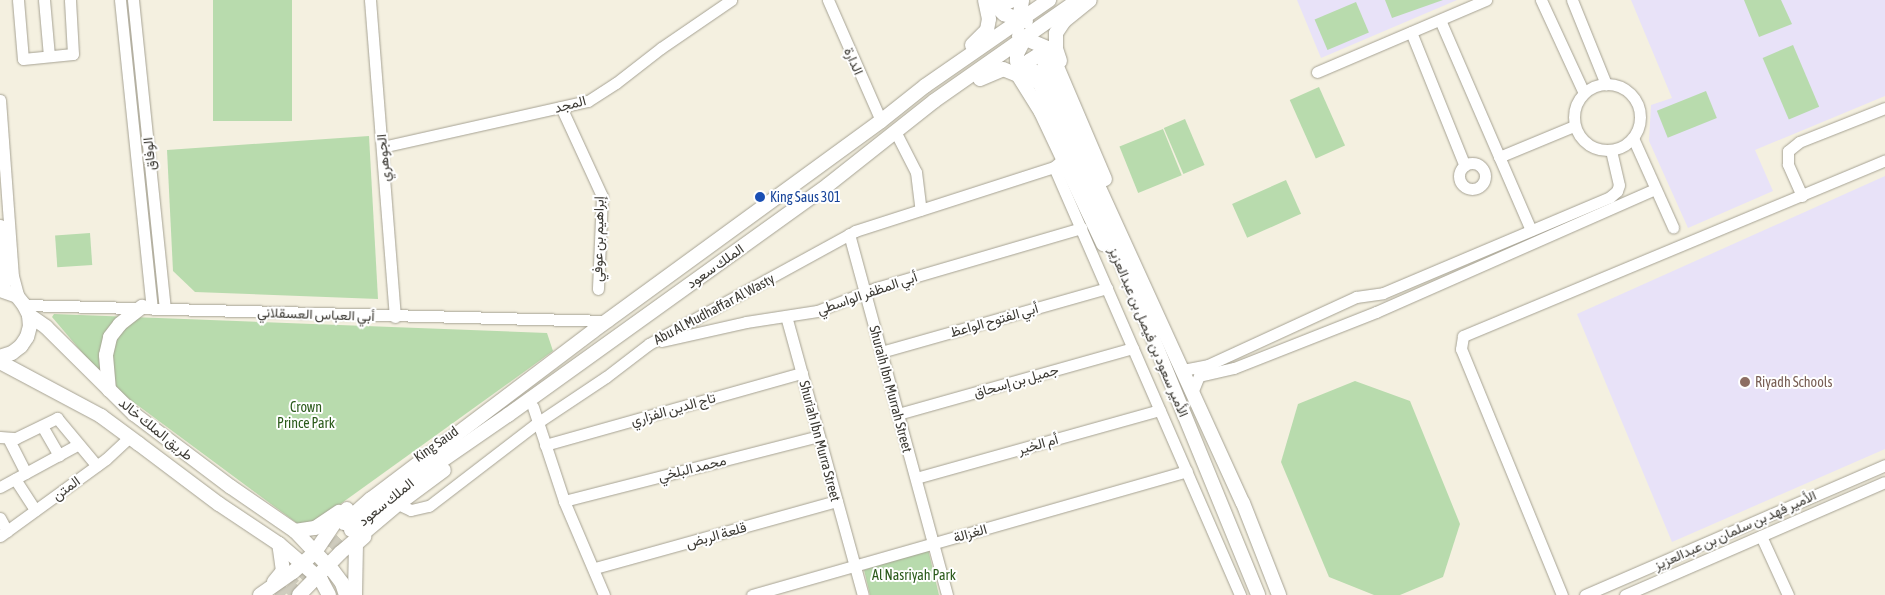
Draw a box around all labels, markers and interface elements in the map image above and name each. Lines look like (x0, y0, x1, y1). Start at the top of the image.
street label: الدارة (841, 45, 867, 77)
street label: المجد (552, 92, 588, 116)
street label: الجوهري (373, 133, 393, 183)
street label: الوفاق (139, 137, 159, 171)
place label: King Saus 301 (770, 189, 841, 205)
marker: King Saus 301 (754, 191, 766, 203)
street label: إبراهيم بن عوفي (589, 196, 607, 282)
street label: الملك سعود (683, 240, 747, 292)
street label: الأمير سعود بن فيصل بن عبدالعزيز (1105, 244, 1193, 420)
street label: أبي المظفر الواسطي (815, 268, 919, 318)
street label: Abu Al Mudhaffar Al Wasty (651, 270, 777, 348)
street label: أبي الفتوح الواعظ (948, 299, 1040, 341)
street label: أبي العباس العسقلاني (257, 304, 375, 324)
street label: Shuraih Ibn Murrah Street (866, 324, 916, 454)
street label: جميل بن إسحاق (972, 361, 1060, 401)
place label: Riyadh Schools (1755, 374, 1832, 390)
marker: Riyadh Schools (1739, 376, 1751, 388)
street label: Shuriah Ibn Murra Street (796, 379, 844, 503)
street label: تاج الدين الفزاري (628, 389, 718, 429)
street label: طريق الملك خالد (116, 394, 196, 464)
park label: Crown Prince Park (277, 399, 335, 432)
street label: King Saud (410, 423, 462, 465)
street label: أم الخير (1016, 430, 1060, 458)
street label: محمد البلخي (656, 451, 728, 485)
street label: المتن (49, 472, 83, 504)
street label: الملك سعود (355, 475, 417, 529)
street label: الأمير فهد بن سلمان بن عبدالعزيز (1651, 487, 1819, 573)
street label: قلعة الربض (684, 518, 748, 552)
street label: الغزالة (951, 520, 989, 546)
park label: Al Nasriyah Park (872, 567, 956, 583)

